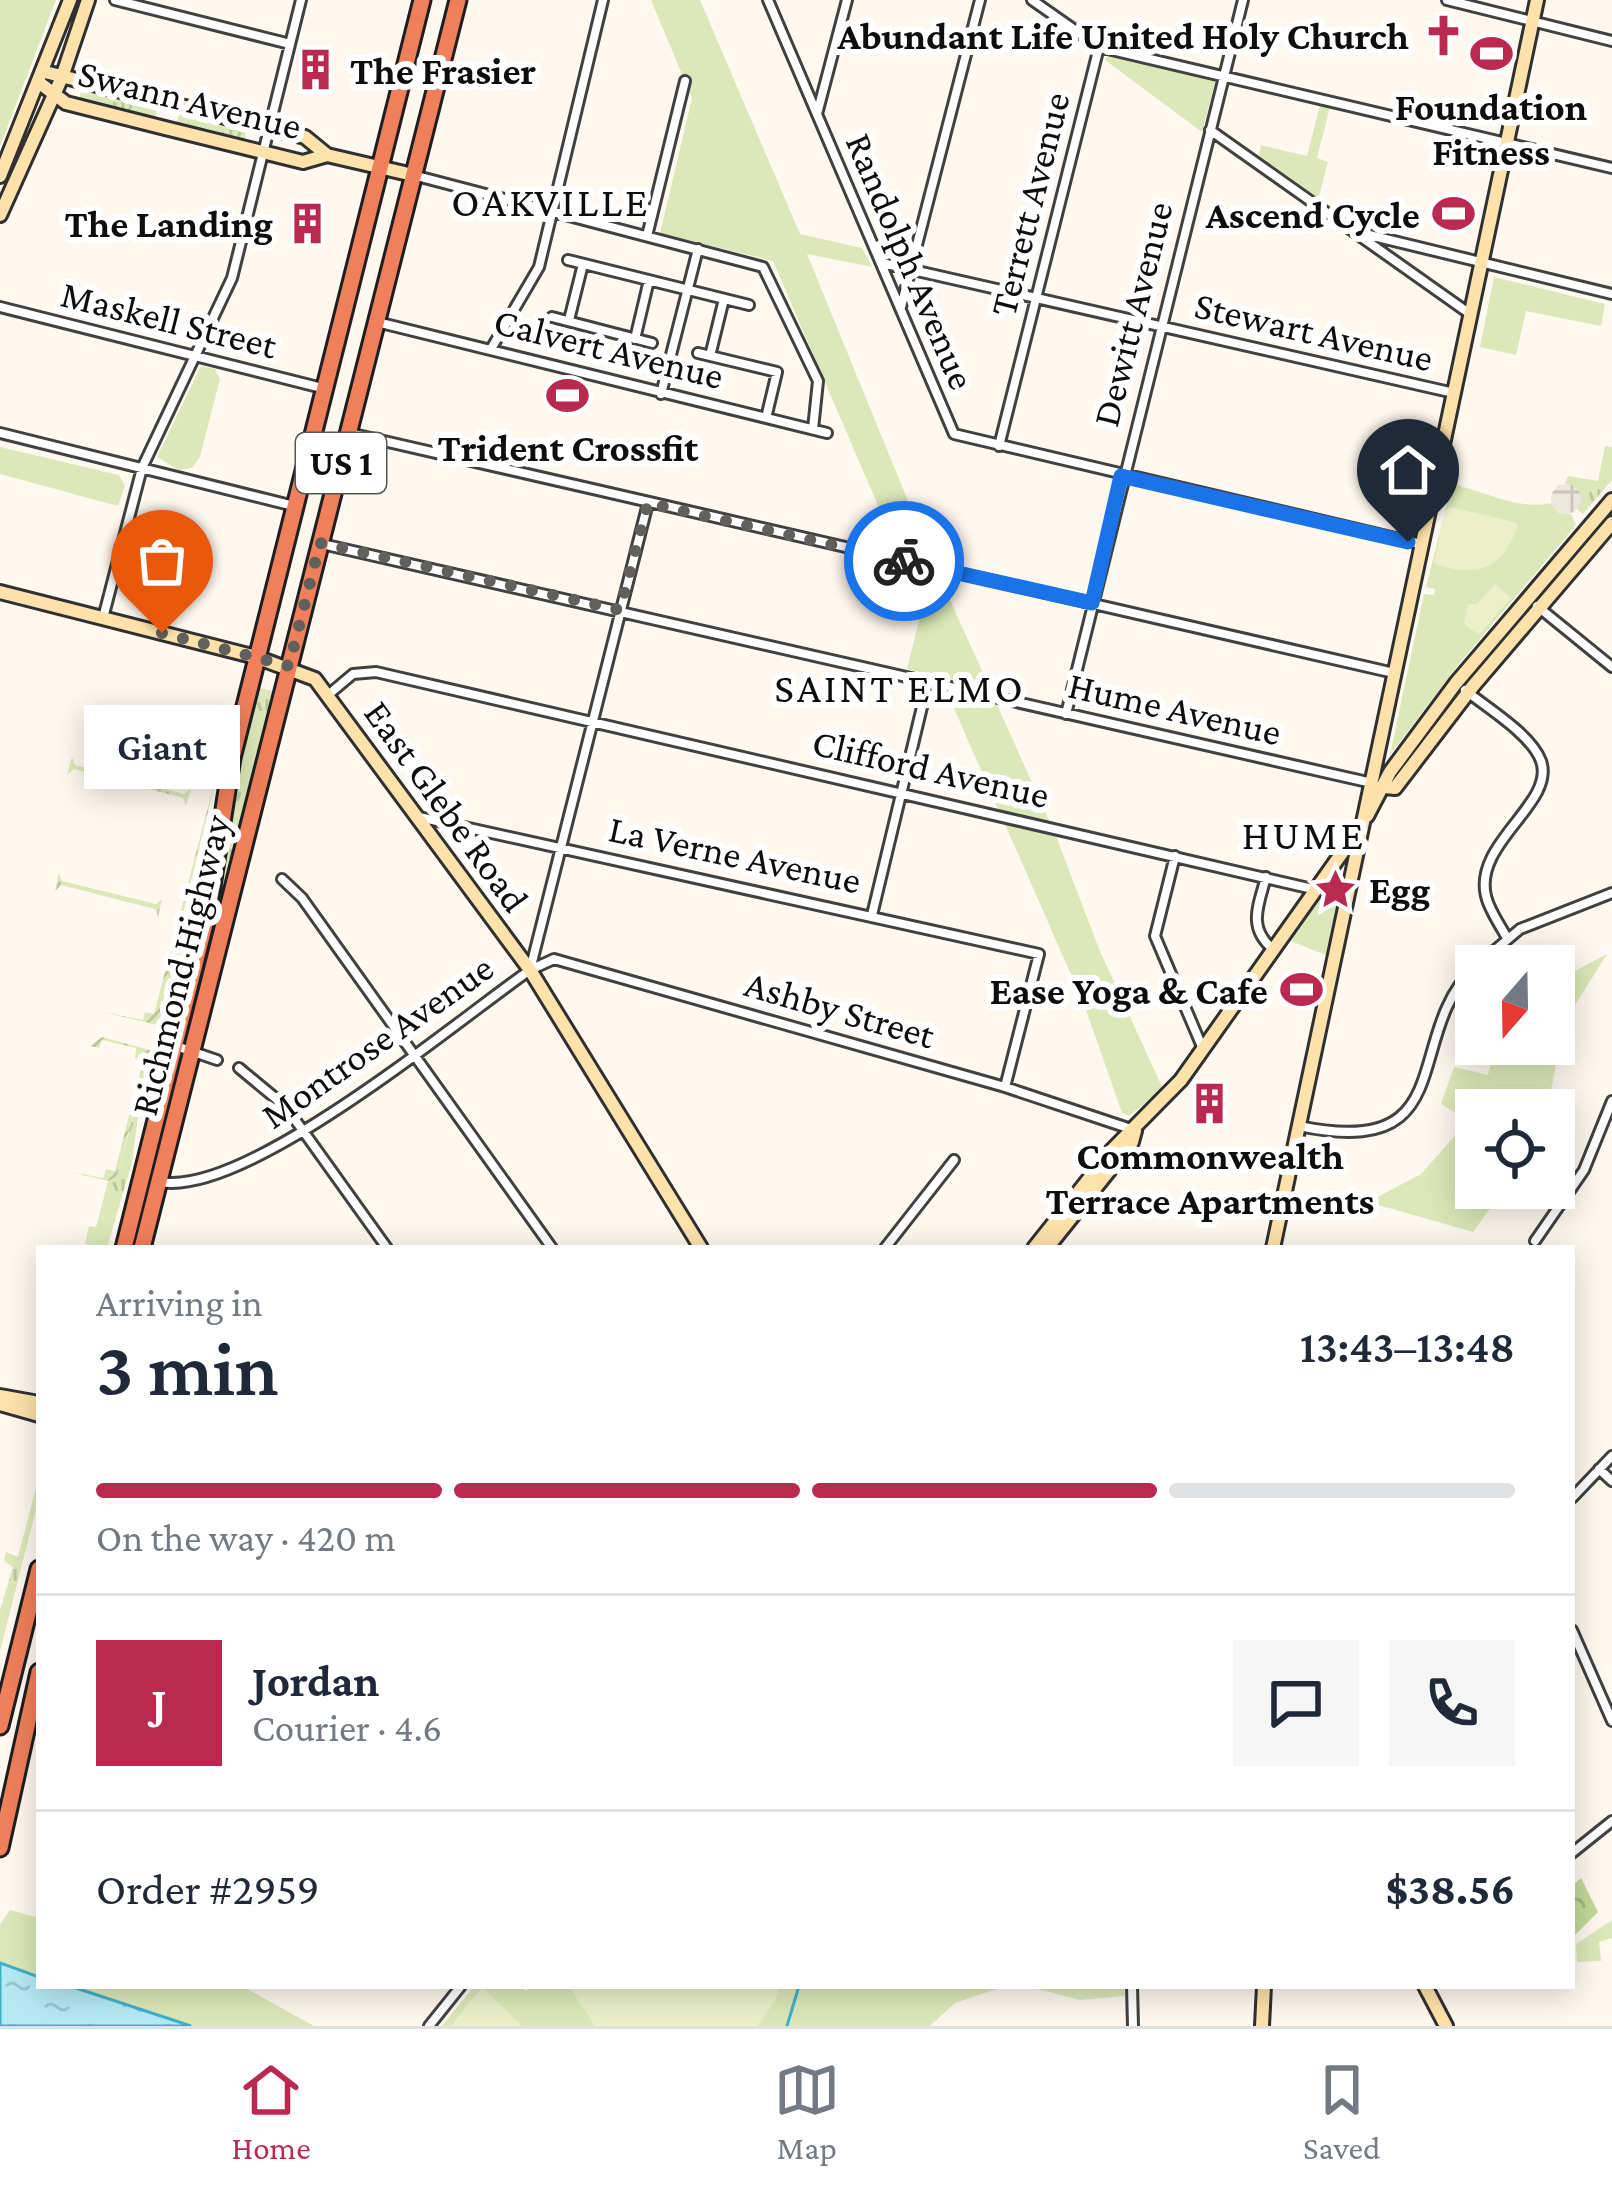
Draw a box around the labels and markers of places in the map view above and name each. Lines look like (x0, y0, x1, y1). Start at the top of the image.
church icon: Abundant Life United Holy Church (1420, 12, 1466, 58)
place label: Abundant Life United Holy Church (836, 14, 1409, 57)
sports icon: Foundation Fitness (1468, 31, 1514, 77)
building icon: The Frasier (293, 47, 339, 93)
place label: The Frasier (350, 49, 537, 92)
place label: Foundation Fitness (1395, 85, 1587, 173)
sports icon: Ascend Cycle (1431, 191, 1477, 237)
place label: Ascend Cycle (1205, 193, 1420, 236)
building icon: The Landing (284, 200, 330, 246)
place label: The Landing (65, 202, 273, 245)
sports icon: Trident Crossfit (545, 372, 591, 418)
pin (1357, 419, 1459, 542)
place label: Trident Crossfit (438, 426, 699, 469)
pin (111, 510, 213, 633)
callout: Giant (84, 705, 240, 789)
place icon: Egg (1312, 866, 1358, 912)
place label: Egg (1369, 868, 1431, 911)
sports icon: Ease Yoga & Cafe (1279, 967, 1325, 1013)
place label: Ease Yoga & Cafe (990, 969, 1268, 1012)
building icon: Commonwealth Terrace Apartments (1187, 1080, 1233, 1126)
place label: Commonwealth Terrace Apartments (1046, 1134, 1374, 1222)

